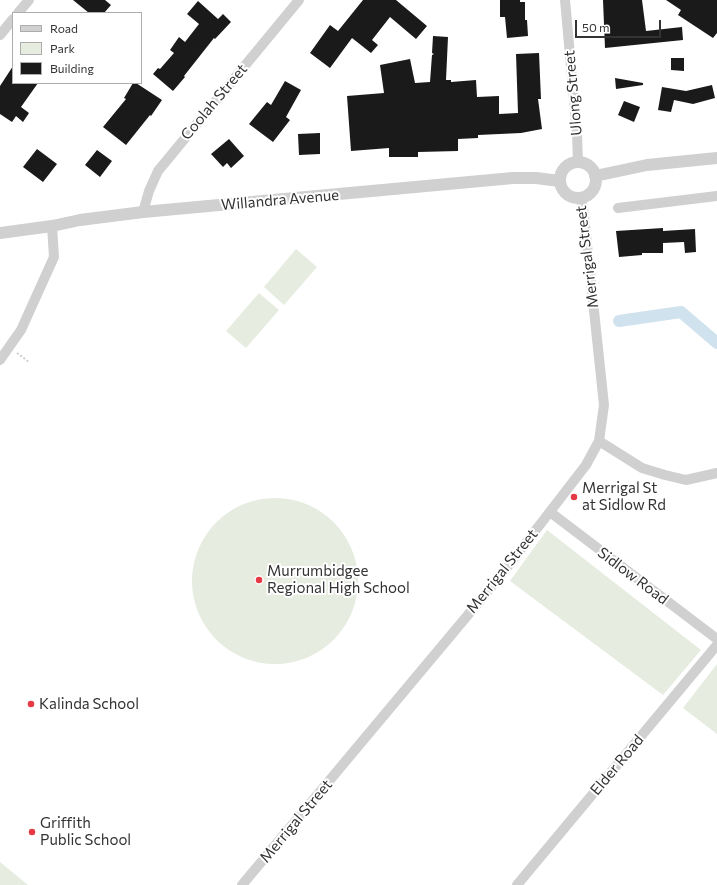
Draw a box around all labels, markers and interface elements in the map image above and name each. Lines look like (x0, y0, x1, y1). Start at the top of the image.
legend (12, 12, 142, 84)
scale bar (577, 12, 663, 38)
text: 50 m (582, 20, 610, 34)
text: Road (50, 21, 78, 35)
text: Park (50, 41, 75, 55)
street label: Ulong Street (560, 50, 586, 136)
street label: Coolah Street (177, 60, 251, 144)
text: Building (50, 61, 94, 75)
street label: Willandra Avenue (220, 186, 340, 214)
street label: Merrigal Street (572, 205, 602, 309)
place label: Merrigal St at Sidlow Rd (582, 479, 666, 514)
marker: Merrigal St at Sidlow Rd (569, 492, 579, 502)
street label: Merrigal Street (463, 525, 541, 617)
street label: Sidlow Road (594, 544, 672, 608)
place label: Murrumbidgee Regional High School (267, 562, 410, 597)
marker: Murrumbidgee Regional High School (254, 575, 264, 585)
place label: Kalinda School (39, 695, 139, 713)
marker: Kalinda School (26, 699, 36, 709)
street label: Elder Road (587, 731, 647, 799)
street label: Merrigal Street (256, 776, 336, 866)
place label: Griffith Public School (40, 814, 131, 849)
marker: Griffith Public School (27, 827, 37, 837)

